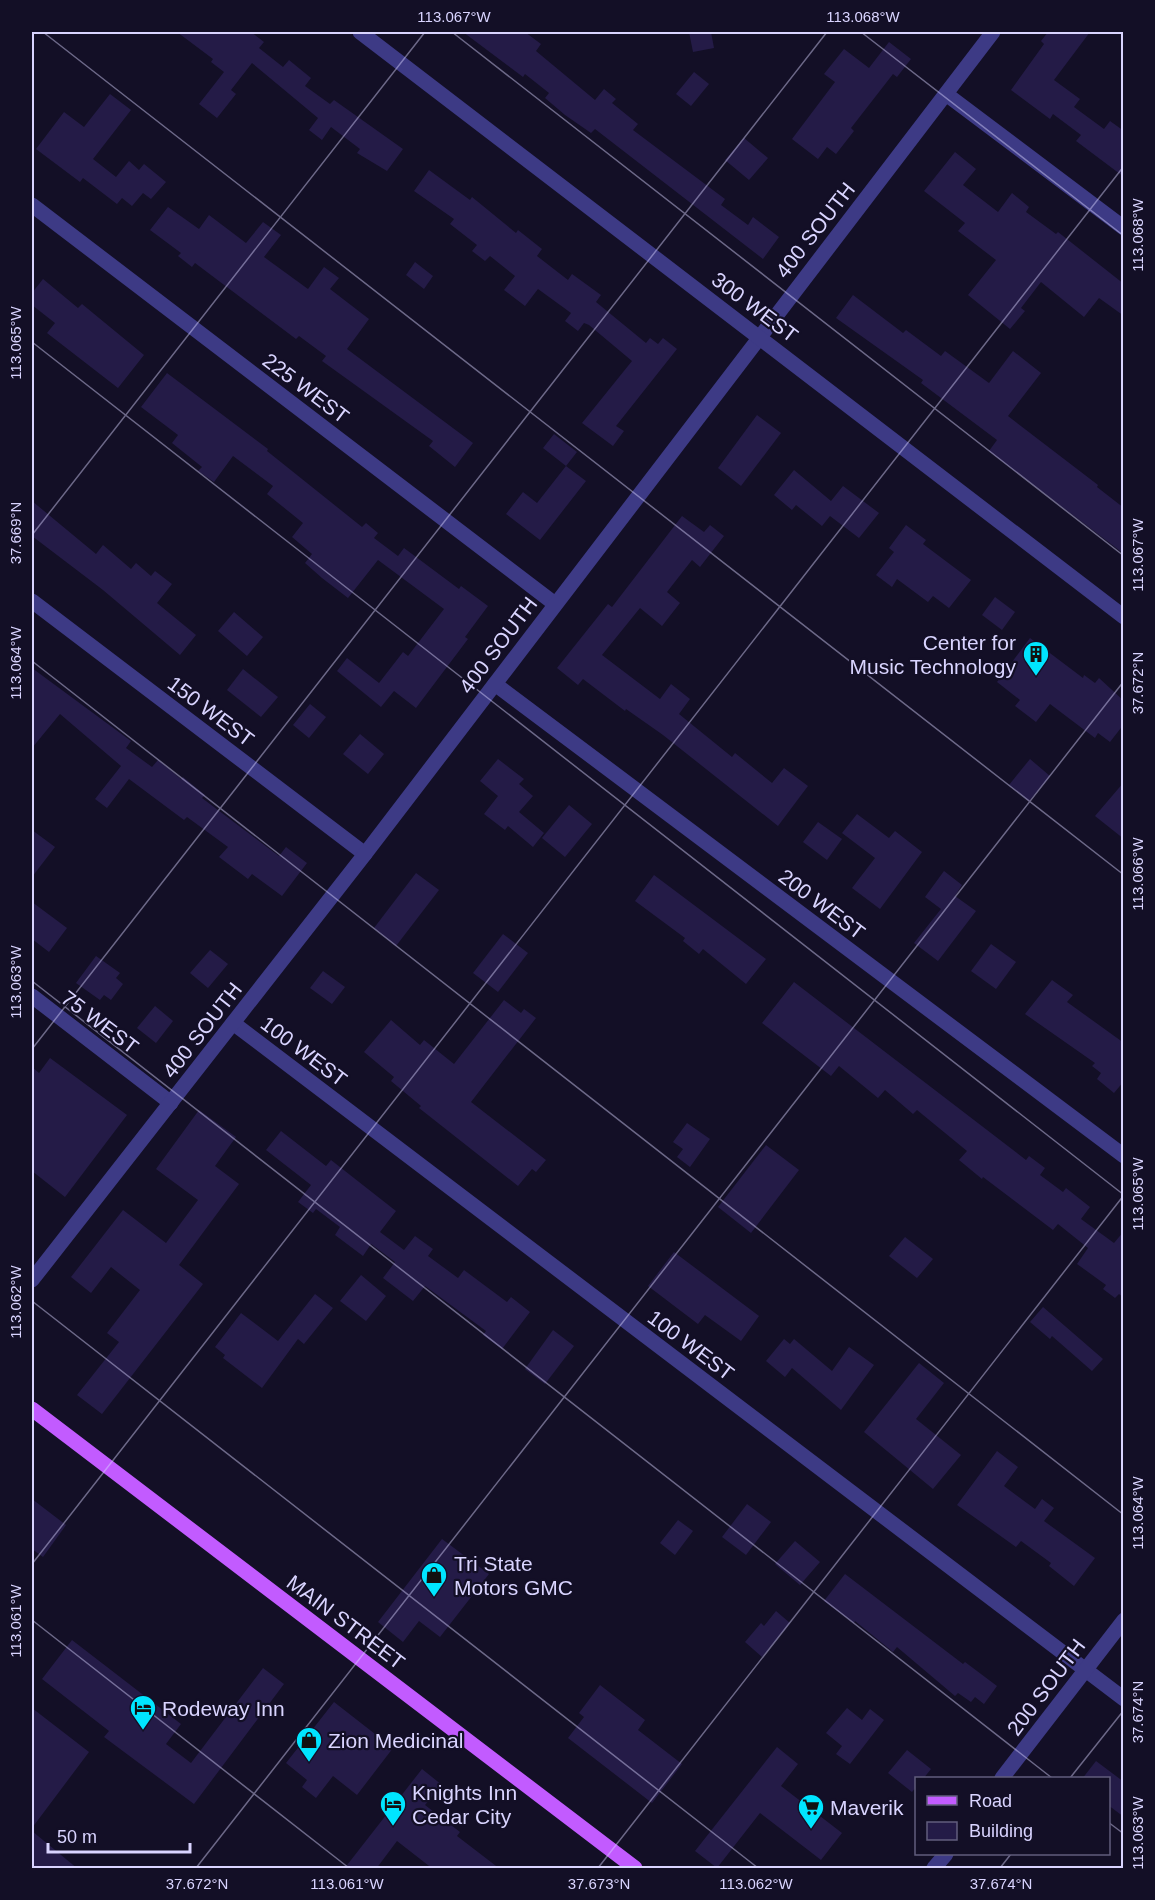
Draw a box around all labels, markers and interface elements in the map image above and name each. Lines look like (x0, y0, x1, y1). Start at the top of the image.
text: 113.067°W (417, 8, 491, 25)
text: 113.068°W (826, 8, 900, 25)
street label: 400 SOUTH (771, 178, 859, 282)
text: 113.068°W (1129, 198, 1146, 272)
street label: 300 WEST (708, 267, 803, 347)
text: 113.065°W (7, 306, 24, 380)
street label: 225 WEST (259, 348, 354, 428)
text: 37.669°N (7, 502, 24, 564)
text: 113.067°W (1129, 518, 1146, 592)
street label: 400 SOUTH (454, 592, 542, 698)
text: 113.064°W (7, 626, 24, 700)
place label: Center for Music Technology (849, 631, 1016, 678)
building icon: Center for Music Technology (1021, 639, 1051, 677)
text: 37.672°N (1129, 652, 1146, 714)
street label: 150 WEST (164, 671, 259, 751)
text: 113.066°W (1129, 837, 1146, 911)
street label: 200 WEST (775, 864, 870, 944)
text: 113.063°W (7, 945, 24, 1019)
street label: 400 SOUTH (158, 978, 246, 1082)
street label: 75 WEST (57, 986, 143, 1058)
street label: 100 WEST (257, 1011, 352, 1091)
text: 113.065°W (1129, 1157, 1146, 1231)
text: 113.062°W (7, 1265, 24, 1339)
street label: 100 WEST (644, 1305, 739, 1385)
text: 113.064°W (1129, 1476, 1146, 1550)
place label: Tri State Motors GMC (454, 1552, 573, 1599)
shop icon: Tri State Motors GMC (419, 1560, 449, 1598)
street label: MAIN STREET (283, 1570, 409, 1674)
text: 113.061°W (7, 1584, 24, 1658)
street label: 200 SOUTH (1002, 1634, 1090, 1740)
text: 37.674°N (1129, 1681, 1146, 1743)
hotel icon: Rodeway Inn (128, 1693, 158, 1731)
place label: Rodeway Inn (162, 1697, 285, 1720)
shop icon: Zion Medicinal (294, 1725, 324, 1763)
place label: Zion Medicinal (328, 1729, 463, 1752)
legend (915, 1777, 1110, 1855)
place label: Knights Inn Cedar City (412, 1781, 517, 1828)
hotel icon: Knights Inn Cedar City (378, 1789, 408, 1827)
text: Road (969, 1791, 1012, 1811)
supermarket icon: Maverik (796, 1792, 826, 1830)
place label: Maverik (830, 1796, 904, 1819)
text: 113.063°W (1129, 1796, 1146, 1870)
scale bar (48, 1816, 190, 1854)
text: Building (969, 1821, 1033, 1841)
text: 50 m (57, 1827, 97, 1847)
text: 37.672°N (166, 1875, 228, 1892)
text: 113.061°W (310, 1875, 384, 1892)
text: 37.673°N (568, 1875, 630, 1892)
text: 113.062°W (719, 1875, 793, 1892)
text: 37.674°N (970, 1875, 1032, 1892)

